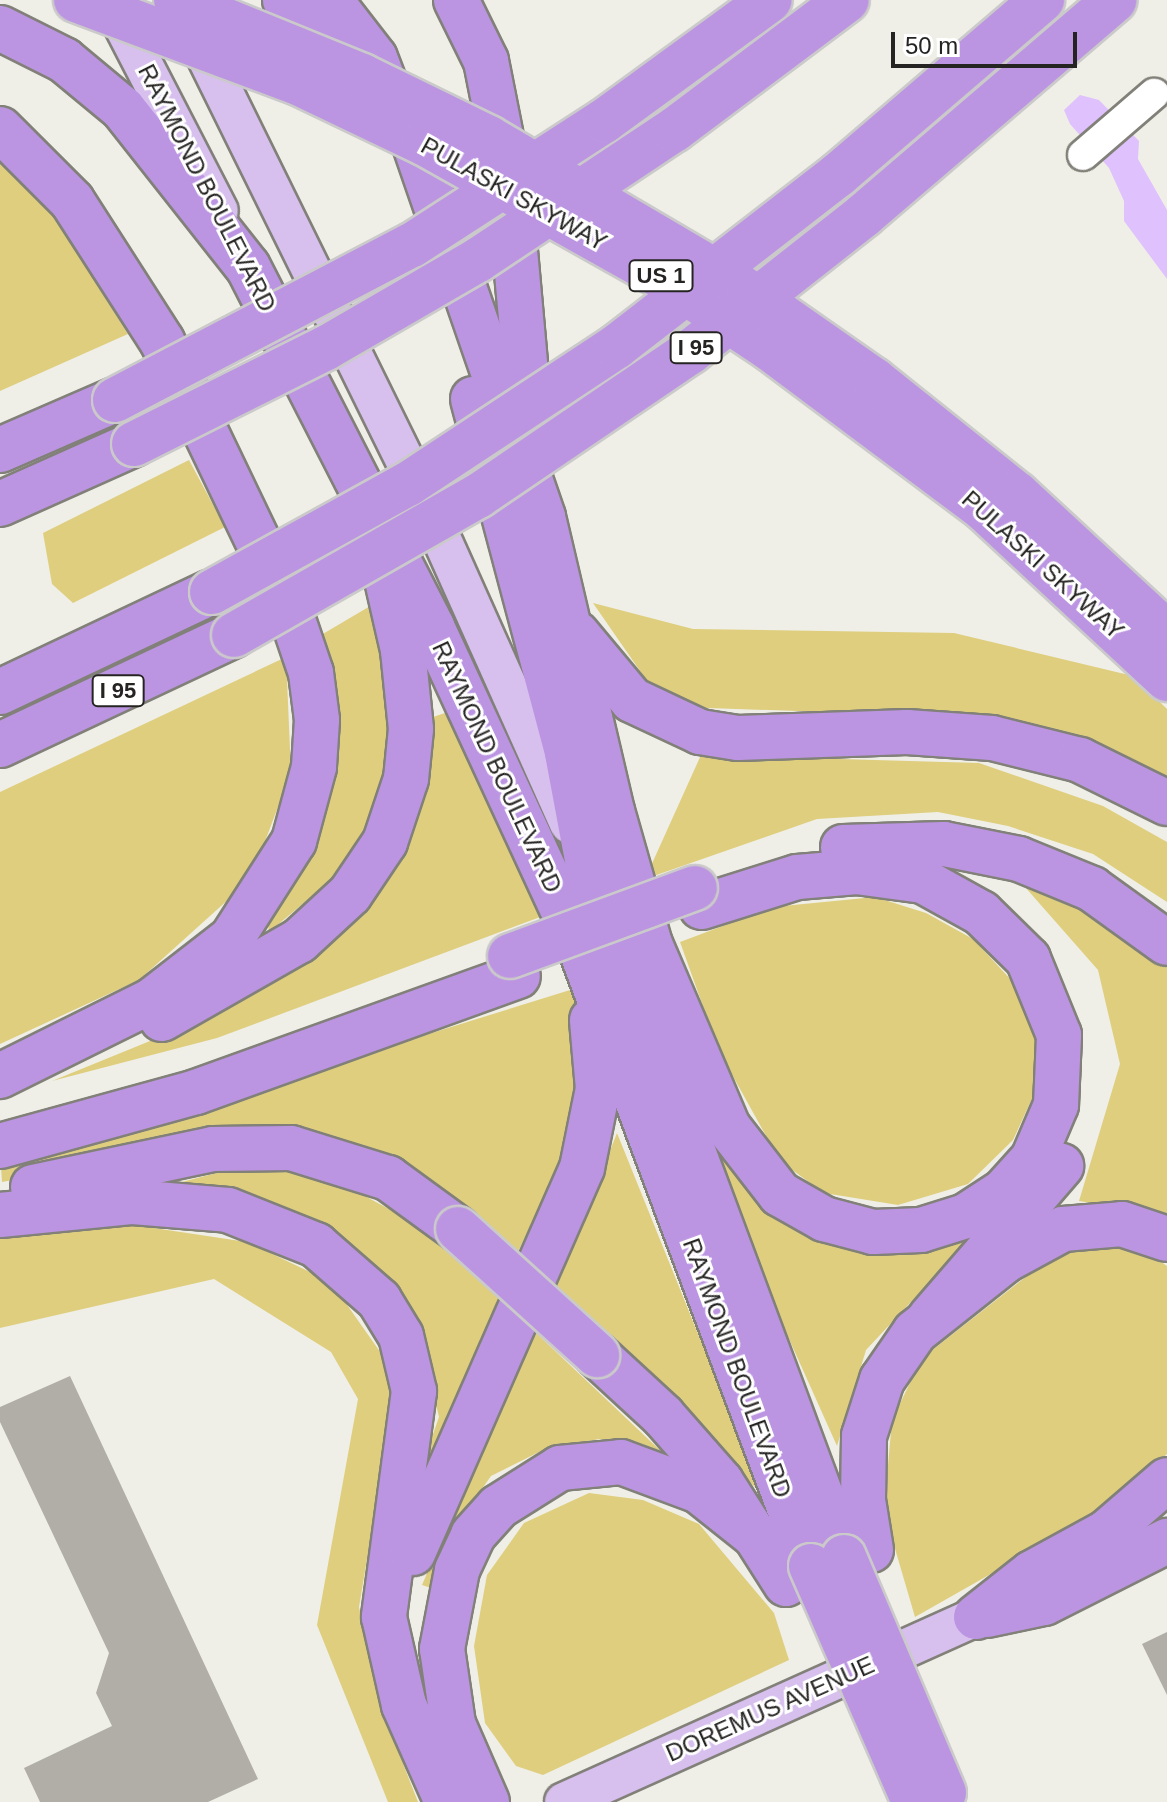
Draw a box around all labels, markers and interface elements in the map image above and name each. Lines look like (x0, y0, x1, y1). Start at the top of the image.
scale bar (895, 16, 1081, 66)
text: 50 m (905, 32, 958, 59)
street label: RAYMOND BOULEVARD (132, 59, 282, 317)
street label: PULASKI SKYWAY (416, 131, 612, 257)
road number: US 1 (627, 258, 695, 294)
road number: I 95 (668, 330, 724, 366)
street label: PULASKI SKYWAY (956, 485, 1130, 645)
street label: RAYMOND BOULEVARD (426, 637, 568, 897)
road number: I 95 (90, 673, 146, 709)
street label: RAYMOND BOULEVARD (677, 1234, 797, 1502)
street label: DOREMUS AVENUE (661, 1650, 879, 1768)

